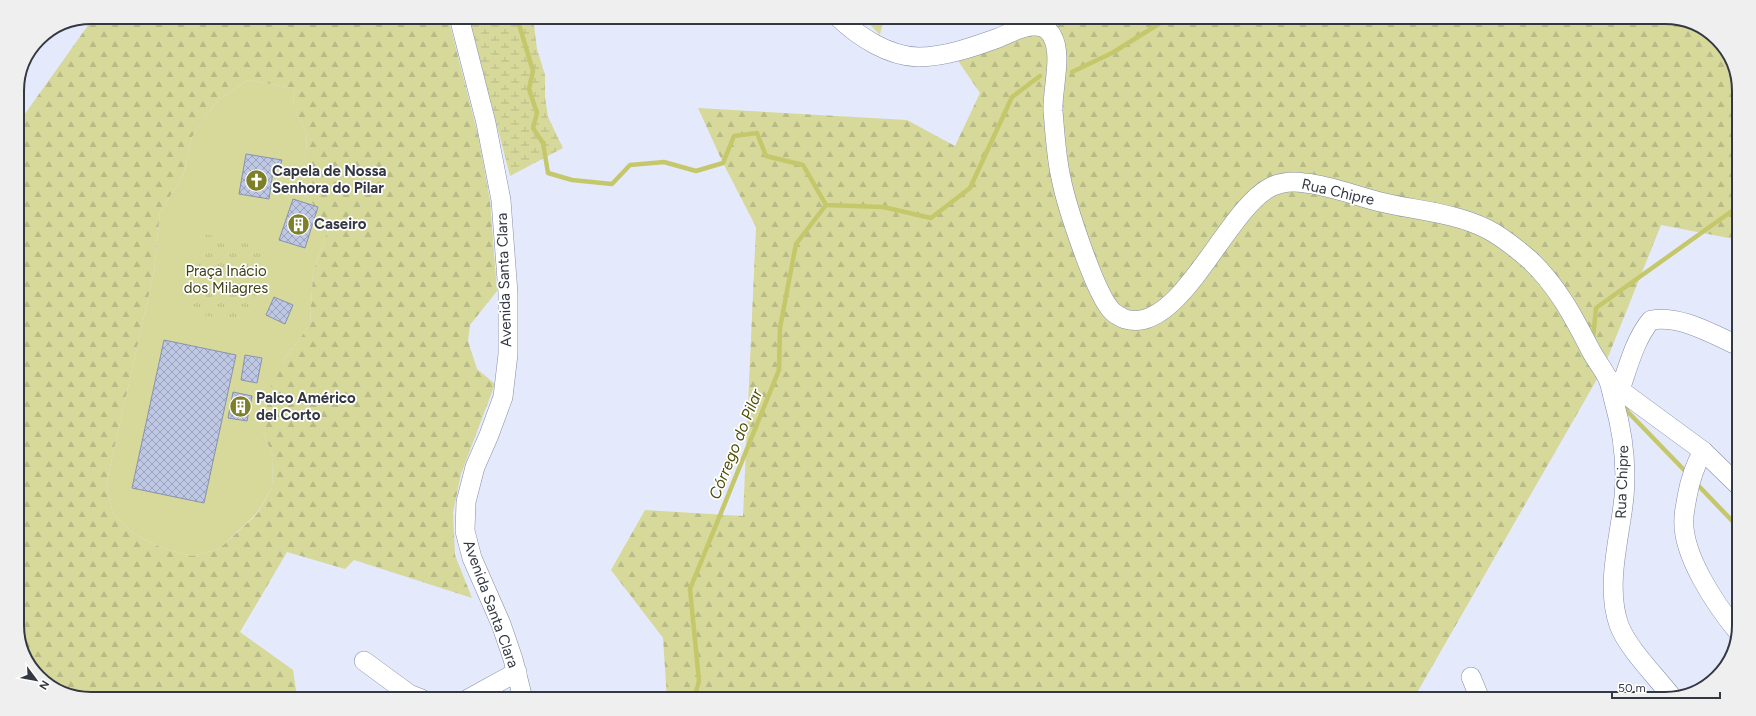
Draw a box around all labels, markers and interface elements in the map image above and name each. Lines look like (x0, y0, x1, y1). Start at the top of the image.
place label: Capela de Nossa Senhora do Pilar (272, 162, 387, 197)
church icon: Capela de Nossa Senhora do Pilar (244, 167, 270, 193)
street label: Rua Chipre (1300, 175, 1376, 209)
building icon: Caseiro (286, 211, 312, 237)
street label: Avenida Santa Clara (493, 212, 515, 348)
place label: Caseiro (314, 215, 367, 233)
park label: Praça Inácio dos Milagres (184, 262, 268, 297)
water label: Córrego do Pilar (705, 386, 766, 502)
place label: Palco Américo del Corto (256, 389, 356, 424)
building icon: Palco Américo del Corto (227, 394, 253, 420)
street label: Rua Chipre (1612, 445, 1632, 519)
street label: Avenida Santa Clara (460, 538, 522, 670)
north arrow (16, 660, 56, 700)
scale bar (1612, 674, 1720, 700)
text: N (36, 678, 52, 692)
text: 50 m (1618, 681, 1646, 695)

